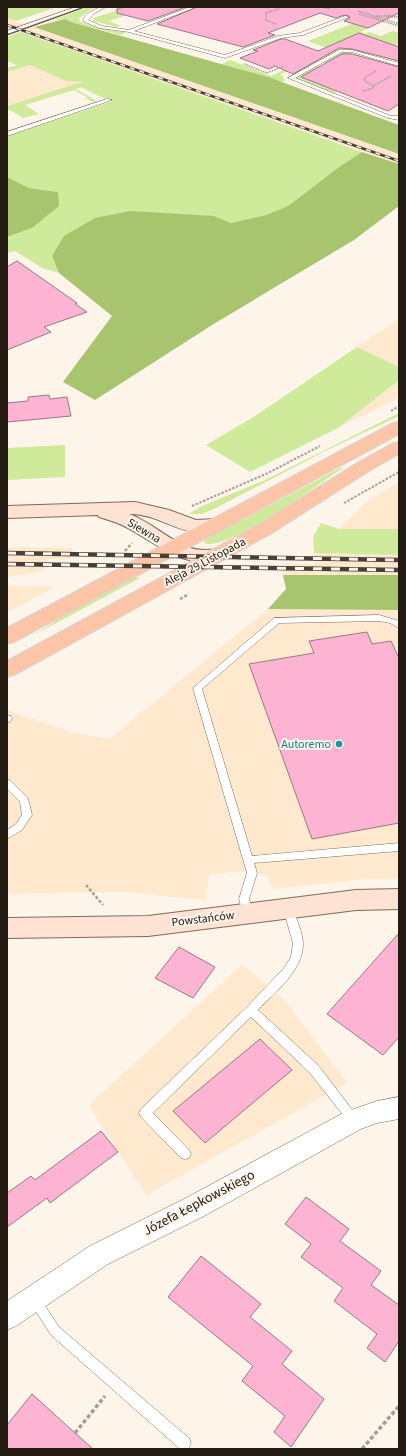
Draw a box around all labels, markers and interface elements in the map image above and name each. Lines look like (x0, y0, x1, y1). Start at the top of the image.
street label: Siewna (124, 514, 164, 548)
street label: Aleja 29 Listopada (161, 533, 249, 591)
place label: Autoremo (281, 736, 331, 753)
marker: Autoremo (334, 739, 344, 749)
street label: Powstańców (171, 907, 236, 931)
street label: Józefa Łepkowskiego (140, 1165, 258, 1241)

